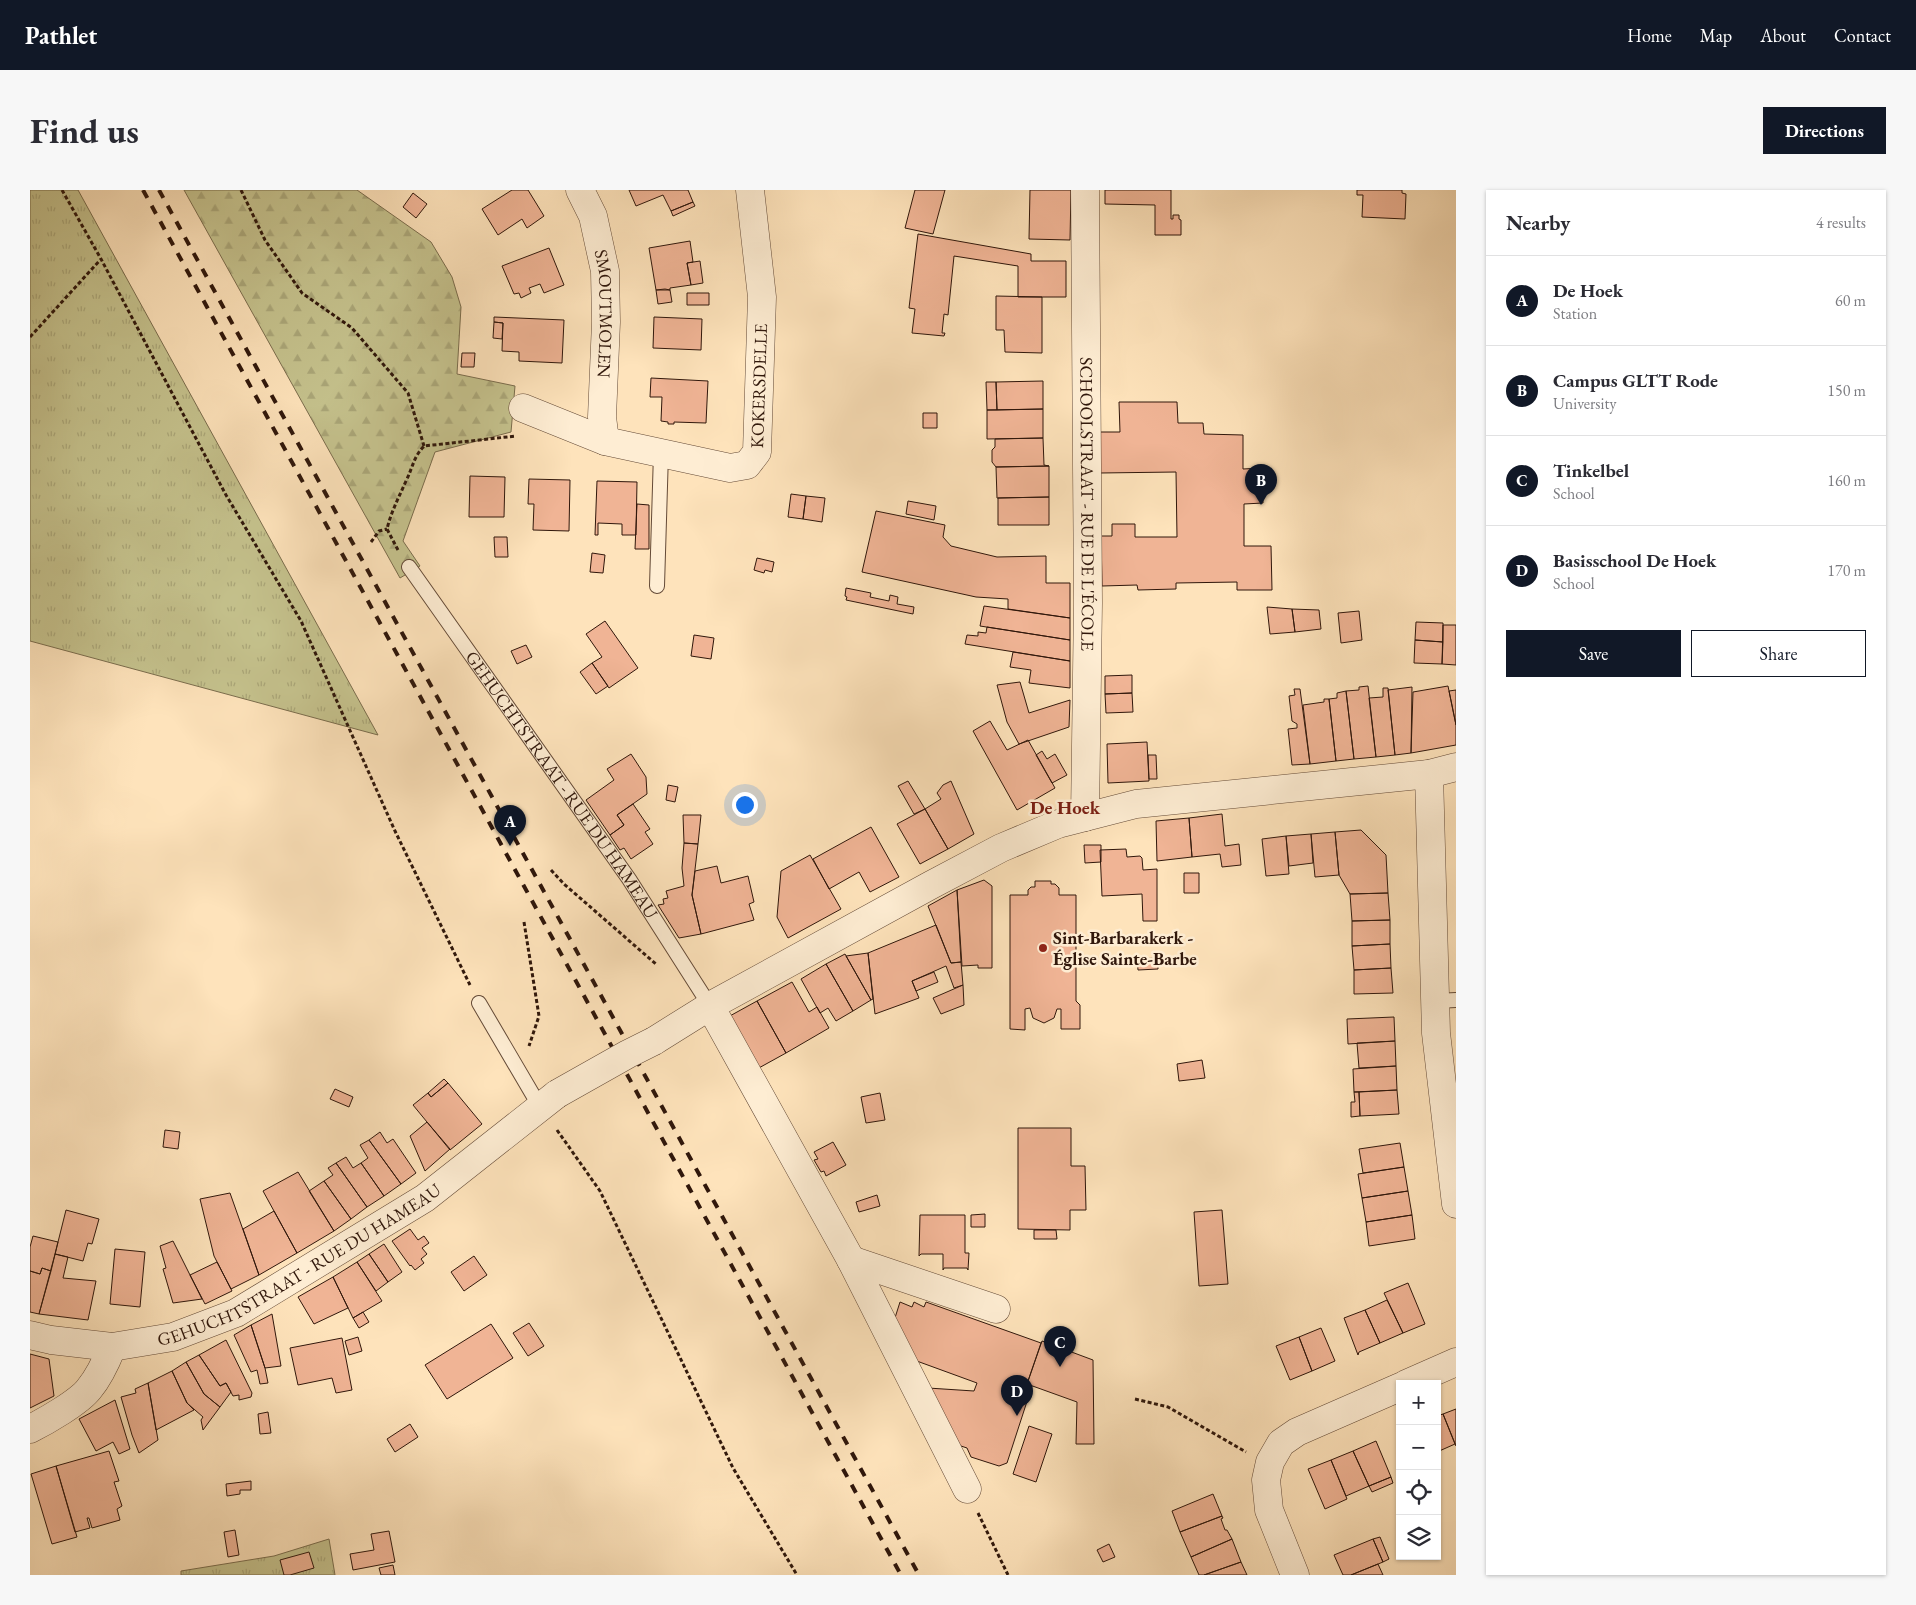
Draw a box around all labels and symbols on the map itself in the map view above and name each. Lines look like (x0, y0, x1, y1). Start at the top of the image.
street label: SMOUTMOLEN (590, 247, 618, 379)
street label: KOKERSDELLE (745, 323, 772, 449)
street label: SCHOOLSTRAAT - RUE DE L'ÉCOLE (1075, 357, 1100, 651)
pin: B (1245, 464, 1277, 505)
street label: GEHUCHTSTRAAT - RUE DU HAMEAU (460, 647, 662, 923)
your location (732, 792, 758, 818)
district label: De Hoek (1030, 795, 1101, 820)
pin: A (494, 805, 526, 846)
place label: Sint-Barbarakerk - Église Sainte-Barbe (1053, 926, 1197, 970)
marker: Sint-Barbarakerk - Église Sainte-Barbe (1037, 942, 1049, 954)
street label: GEHUCHTSTRAAT - RUE DU HAMEAU (156, 1177, 446, 1350)
pin: C (1044, 1326, 1076, 1367)
pin: D (1001, 1375, 1033, 1416)

